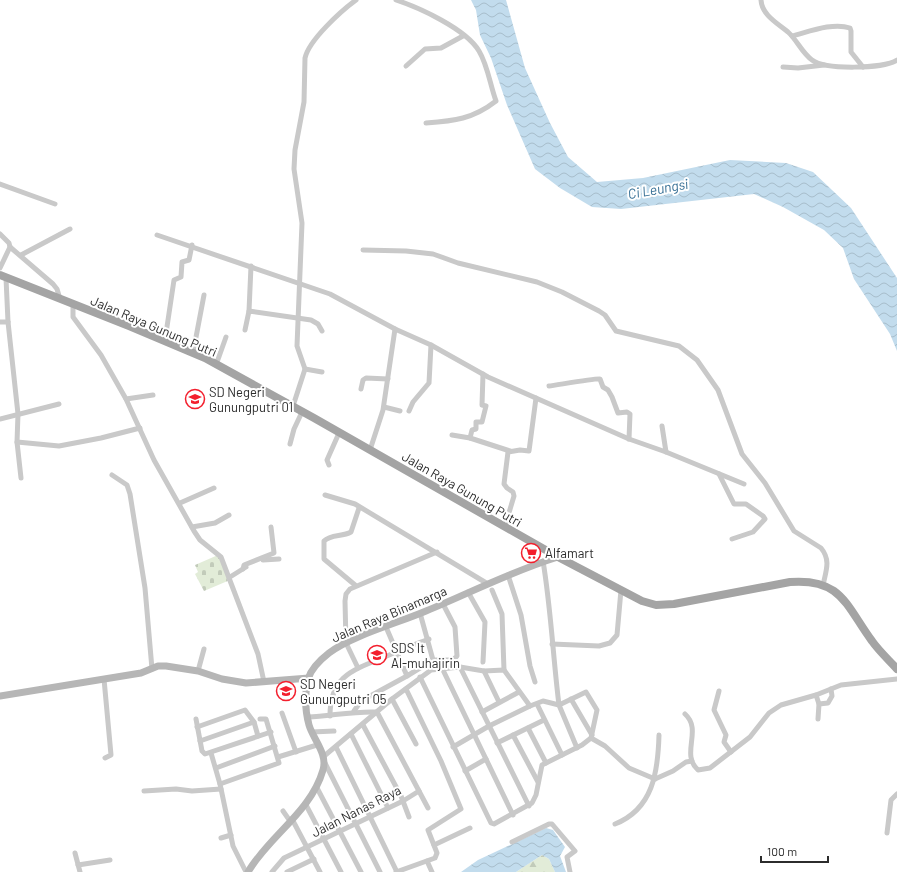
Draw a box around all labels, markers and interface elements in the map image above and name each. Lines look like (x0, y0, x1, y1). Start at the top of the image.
water label: Ci Leungsi (626, 175, 690, 202)
street label: Jalan Raya Gunung Putri (88, 292, 220, 360)
place label: SD Negeri Gunungputri 01 (209, 384, 293, 415)
school or university icon: SD Negeri Gunungputri 01 (184, 388, 206, 410)
street label: Jalan Raya Gunung Putri (399, 448, 525, 530)
supermarket icon: Alfamart (520, 542, 542, 564)
place label: Alfamart (545, 545, 594, 561)
street label: Jalan Raya Binamarga (329, 582, 449, 646)
place label: SDS It Al-muhajirin (391, 640, 460, 671)
school or university icon: SDS It Al-muhajirin (366, 644, 388, 666)
place label: SD Negeri Gunungputri 05 (300, 676, 387, 707)
school or university icon: SD Negeri Gunungputri 05 (275, 680, 297, 702)
street label: Jalan Nanas Raya (309, 782, 403, 840)
scale bar (761, 838, 828, 864)
text: 100 m (767, 844, 797, 858)

